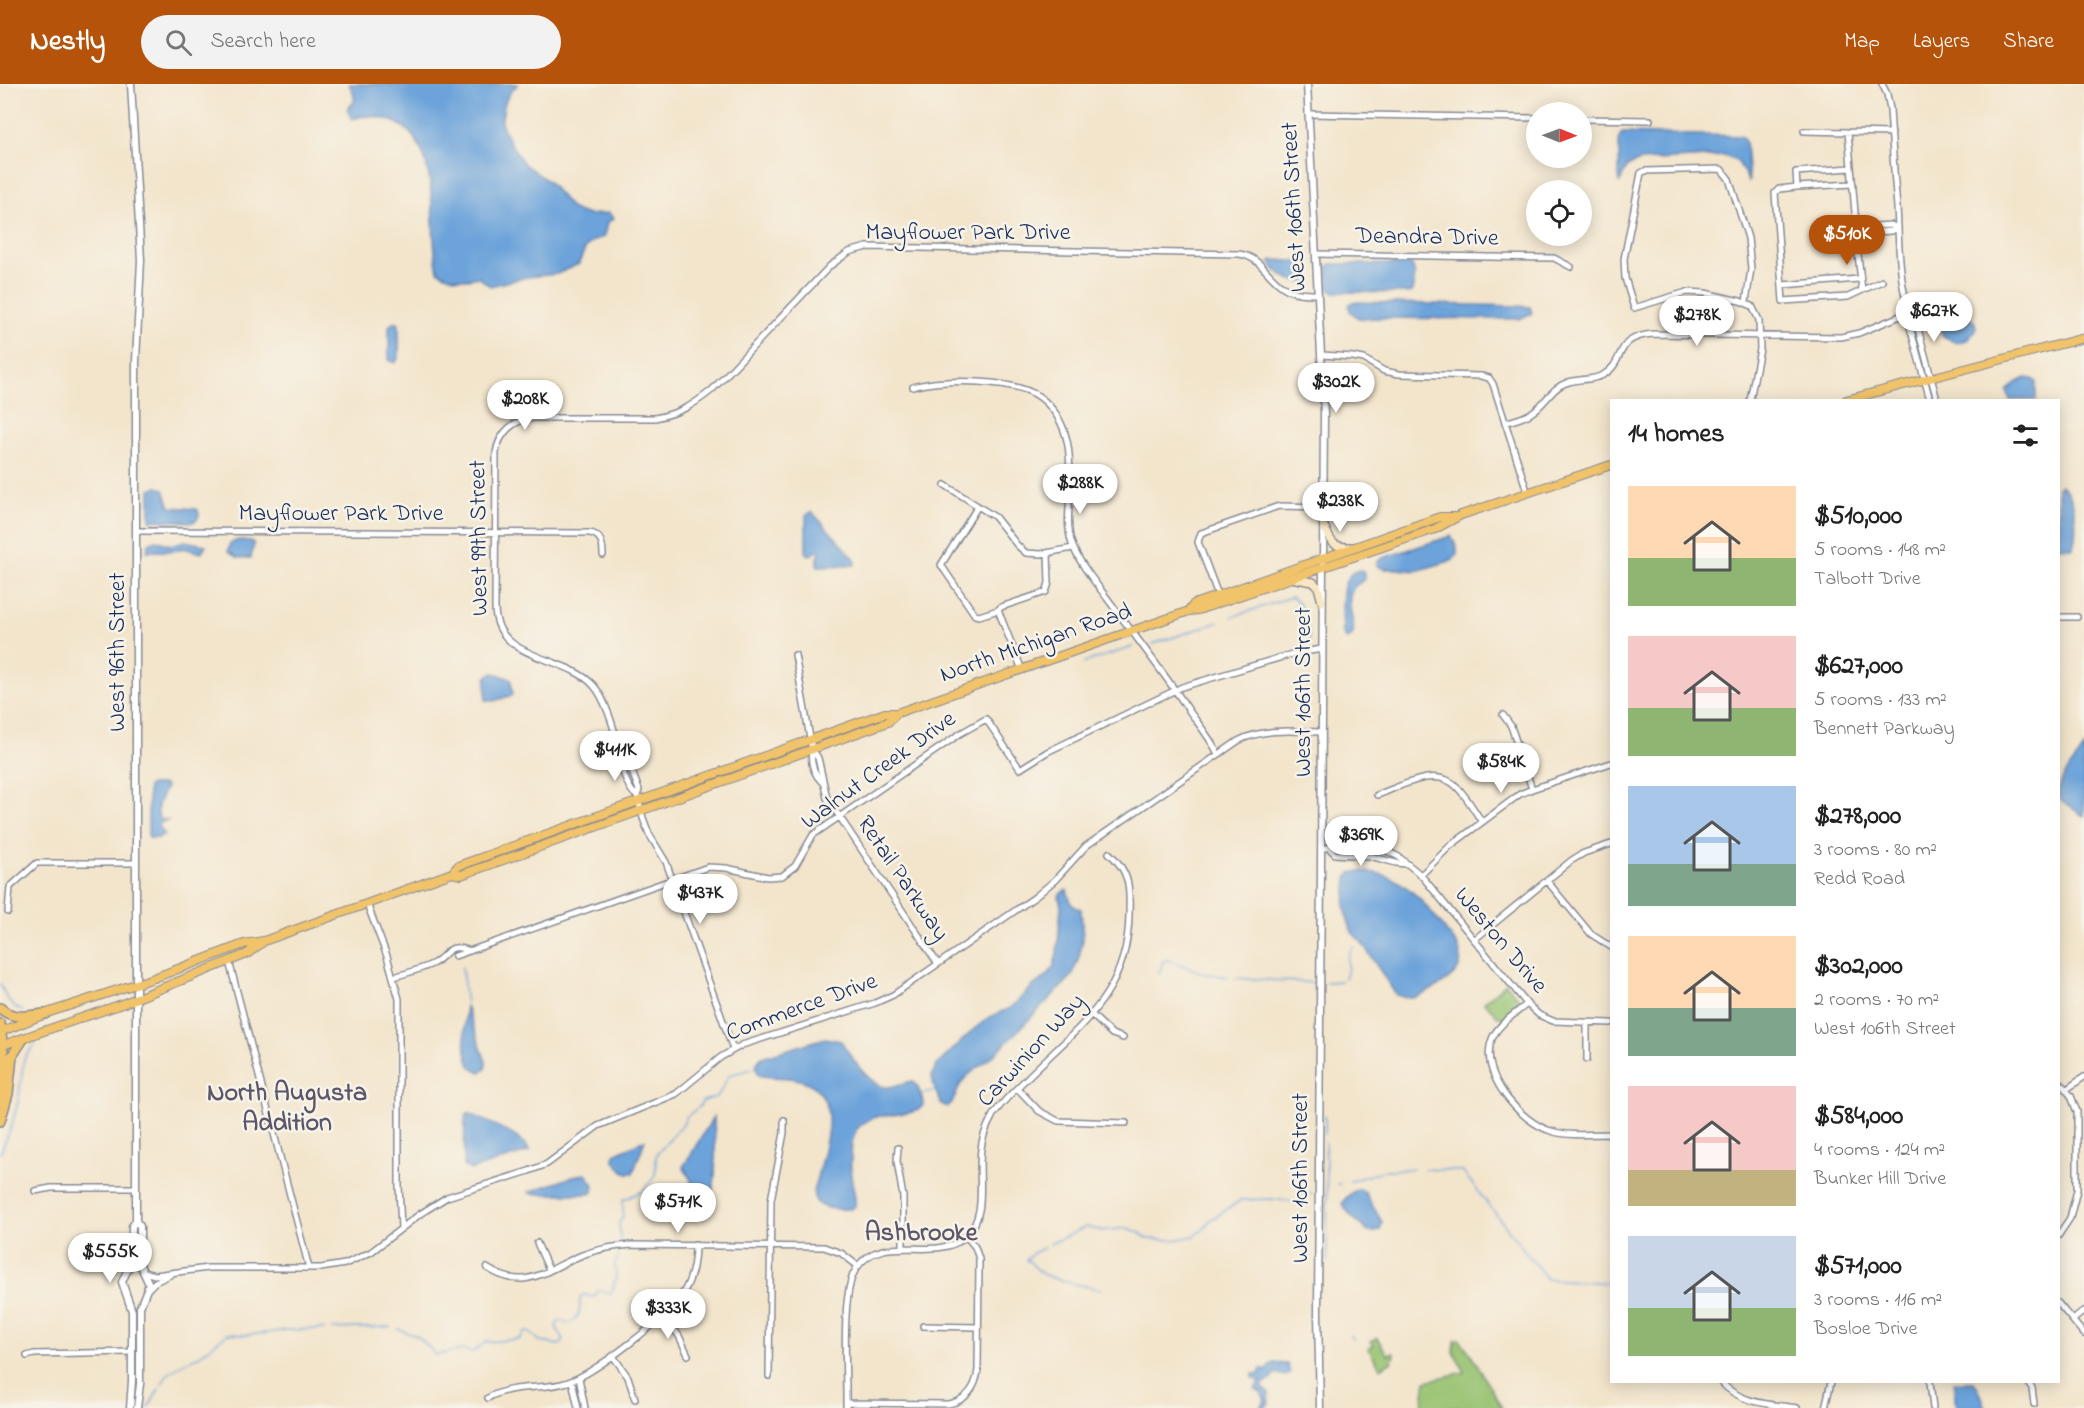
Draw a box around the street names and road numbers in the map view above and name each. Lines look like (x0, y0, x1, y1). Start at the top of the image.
street label: West 106th Street (1273, 121, 1317, 293)
street label: Mayflower Park Drive (866, 216, 1071, 252)
street label: Deandra Drive (1354, 219, 1499, 257)
street label: West 99th Street (461, 460, 499, 616)
street label: Mayflower Park Drive (239, 497, 444, 533)
street label: West 96th Street (101, 572, 136, 732)
street label: North Michigan Road (935, 595, 1137, 693)
street label: West 106th Street (1287, 607, 1322, 777)
street label: Walnut Creek Drive (794, 703, 964, 839)
street label: Retail Parkway (846, 809, 957, 949)
street label: Weston Drive (1445, 880, 1555, 1002)
street label: Commerce Drive (721, 964, 883, 1052)
street label: Carwinion Way (970, 986, 1095, 1117)
street label: West 106th Street (1284, 1093, 1319, 1263)

